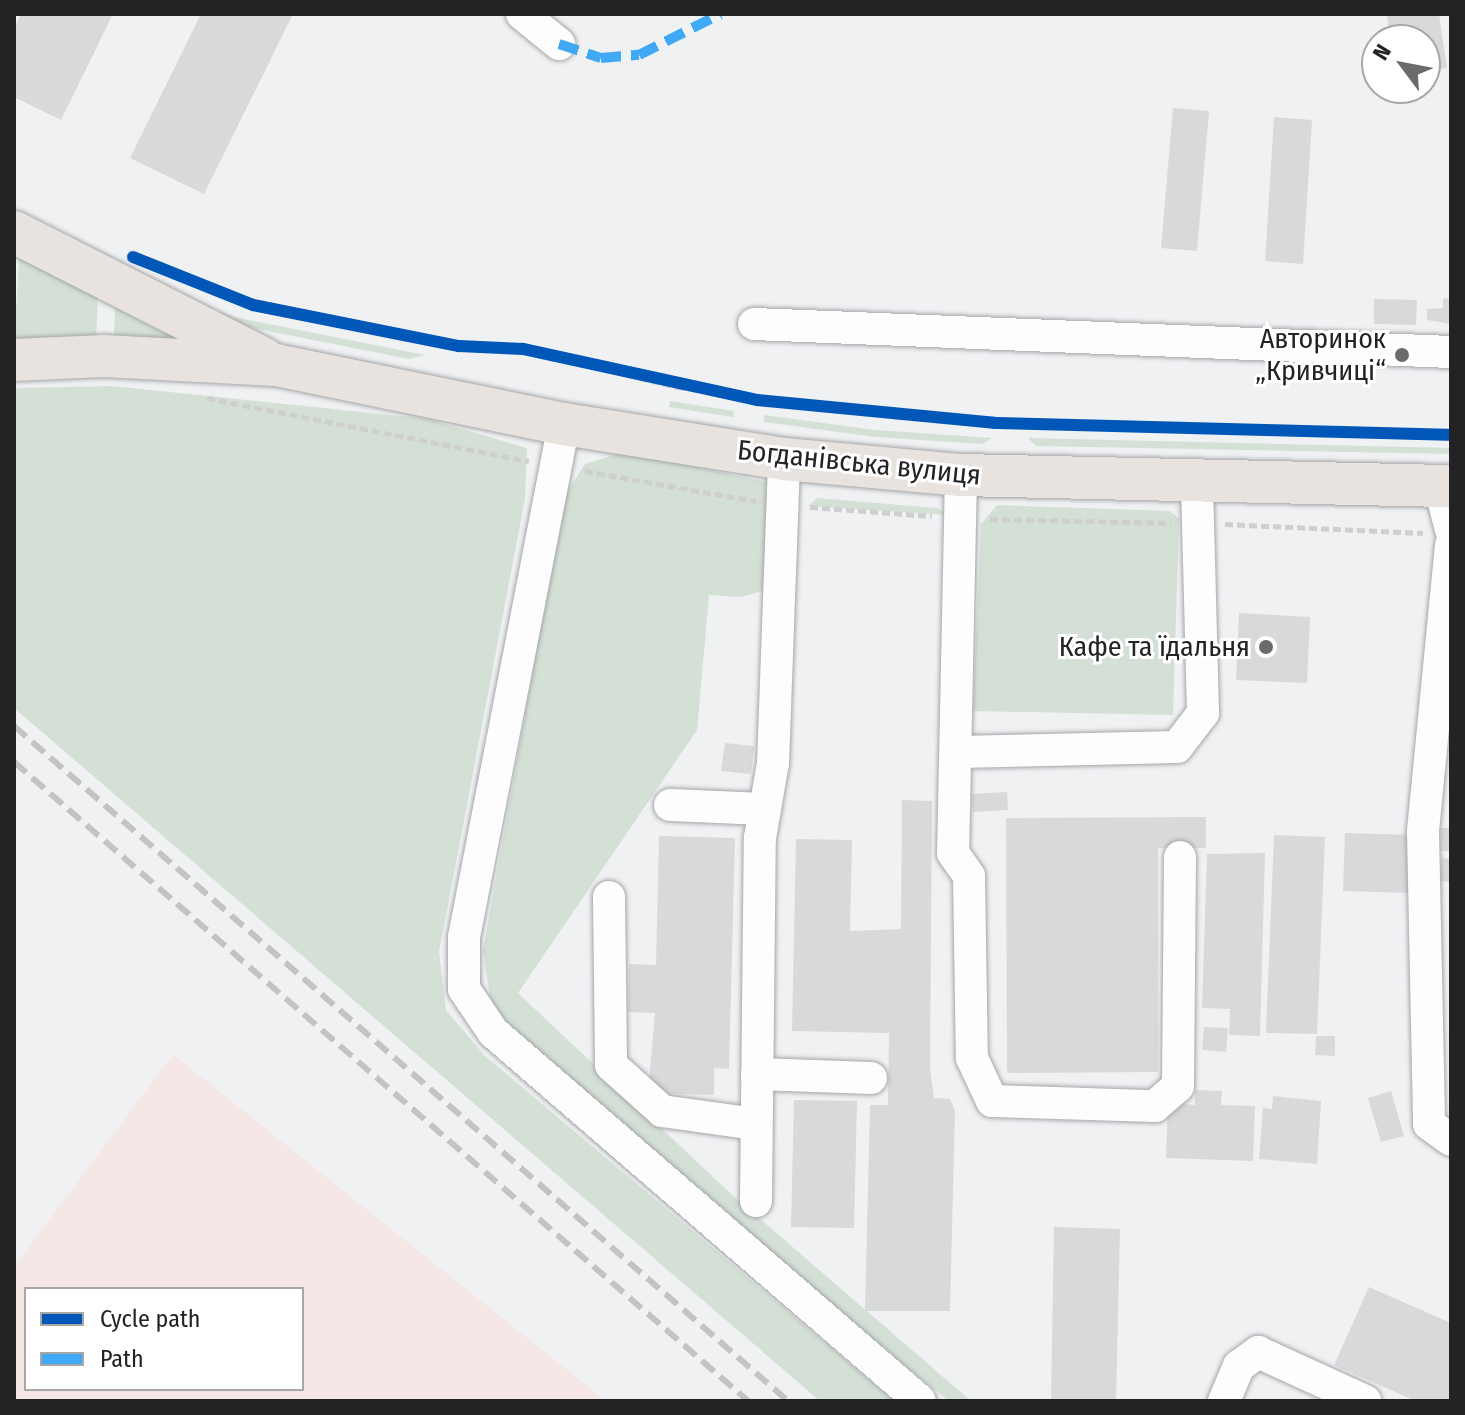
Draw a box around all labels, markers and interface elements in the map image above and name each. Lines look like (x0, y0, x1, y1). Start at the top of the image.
north arrow (1361, 24, 1441, 104)
text: N (1367, 39, 1397, 65)
place label: Авторинок „Кривчиці“ (1255, 322, 1386, 388)
marker: Авторинок „Кривчиці“ (1393, 346, 1411, 364)
street label: Богданівська вулиця (736, 434, 982, 492)
place label: Кафе та їдальня (1059, 630, 1250, 664)
marker: Кафе та їдальня (1257, 638, 1275, 656)
legend (24, 1287, 304, 1391)
text: Cycle path (100, 1305, 200, 1333)
text: Path (100, 1345, 144, 1373)

